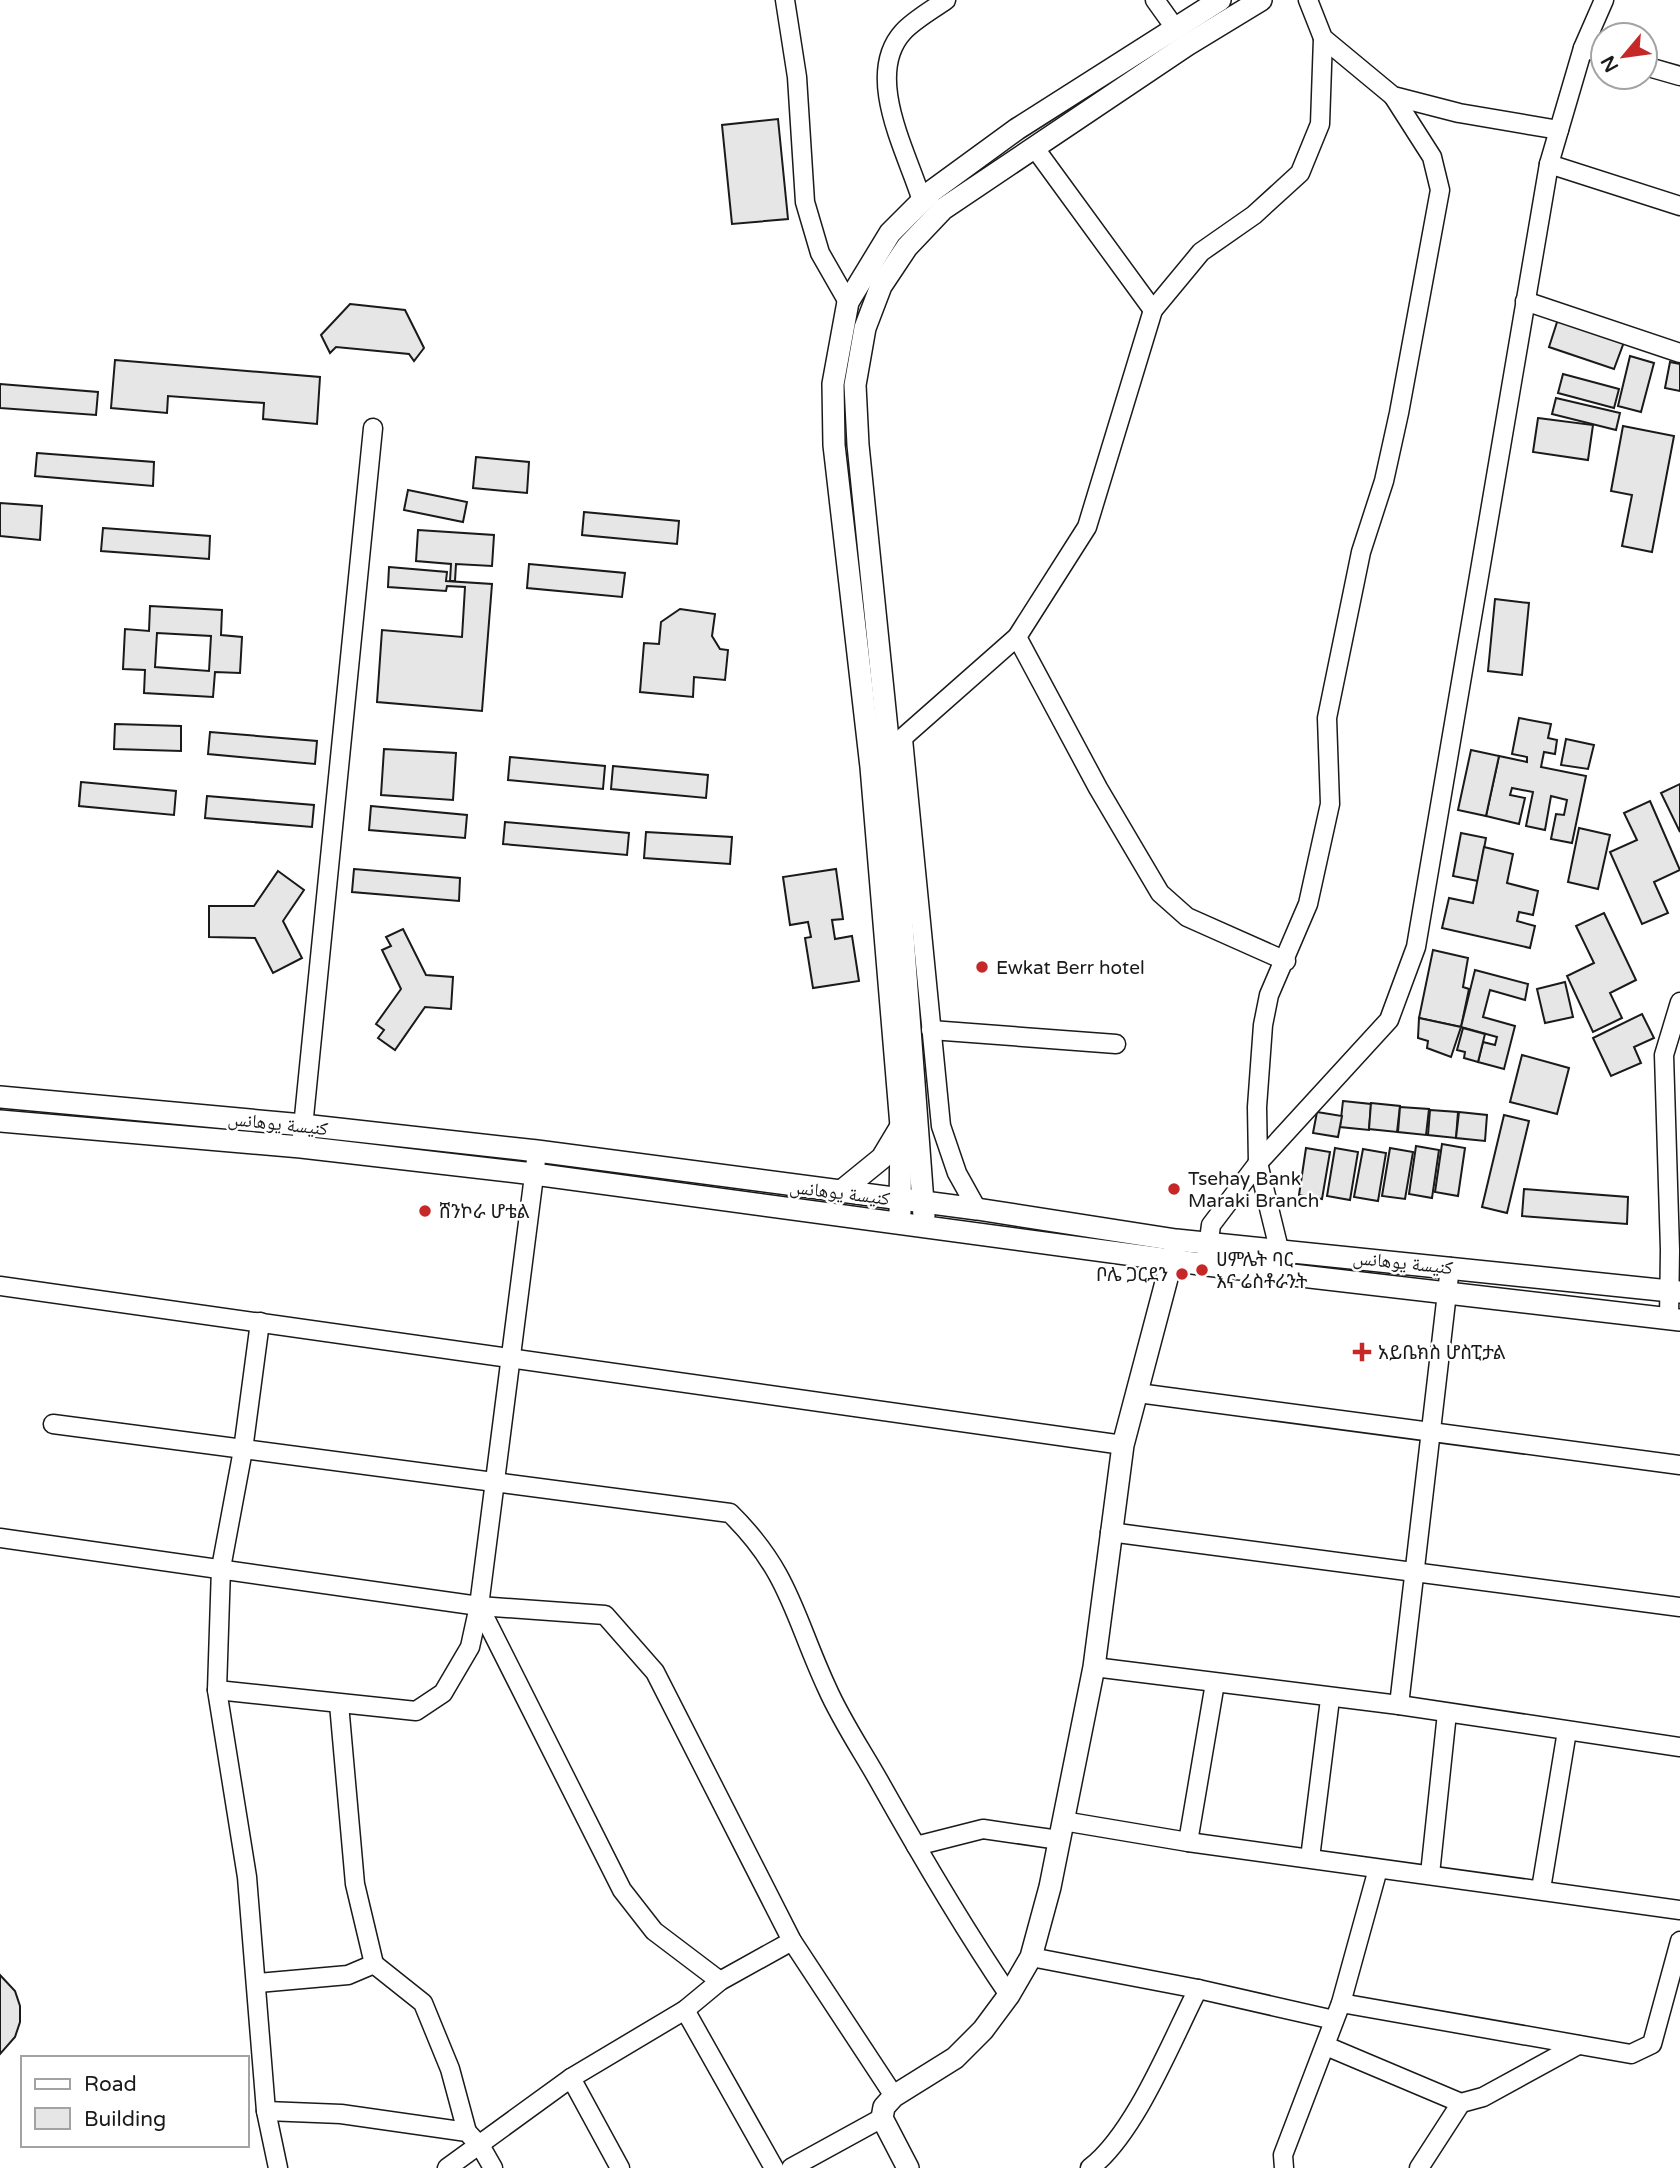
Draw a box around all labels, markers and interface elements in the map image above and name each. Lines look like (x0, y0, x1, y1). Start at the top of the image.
north arrow (1589, 21, 1659, 91)
text: N (1597, 52, 1623, 76)
place label: Ewkat Berr hotel (996, 957, 1145, 979)
marker: Ewkat Berr hotel (974, 959, 990, 975)
street label: كنيسة يوهانس (227, 1108, 329, 1140)
place label: Tsehay Bank Maraki Branch (1188, 1168, 1319, 1212)
street label: كنيسة يوهانس (788, 1176, 891, 1210)
marker: Tsehay Bank Maraki Branch (1166, 1181, 1182, 1197)
place label: ሸንኮራ ሆቴል (439, 1201, 530, 1223)
marker: ሸንኮራ ሆቴል (417, 1203, 433, 1219)
street label: كنيسة يوهانس (1352, 1247, 1454, 1279)
place label: ሀምሌት ባር እና ሬስቶራንት (1216, 1249, 1308, 1293)
marker: ሀምሌት ባር እና ሬስቶራንት (1194, 1262, 1210, 1278)
place label: ቦሌ ጋርደን (1096, 1264, 1168, 1286)
marker: ቦሌ ጋርደን (1174, 1266, 1190, 1282)
marker: አይቤክስ ሆስፒታል (1352, 1342, 1372, 1362)
place label: አይቤክስ ሆስፒታል (1378, 1342, 1506, 1364)
legend (21, 2056, 248, 2147)
text: Road (84, 2072, 137, 2097)
text: Building (84, 2107, 166, 2132)

